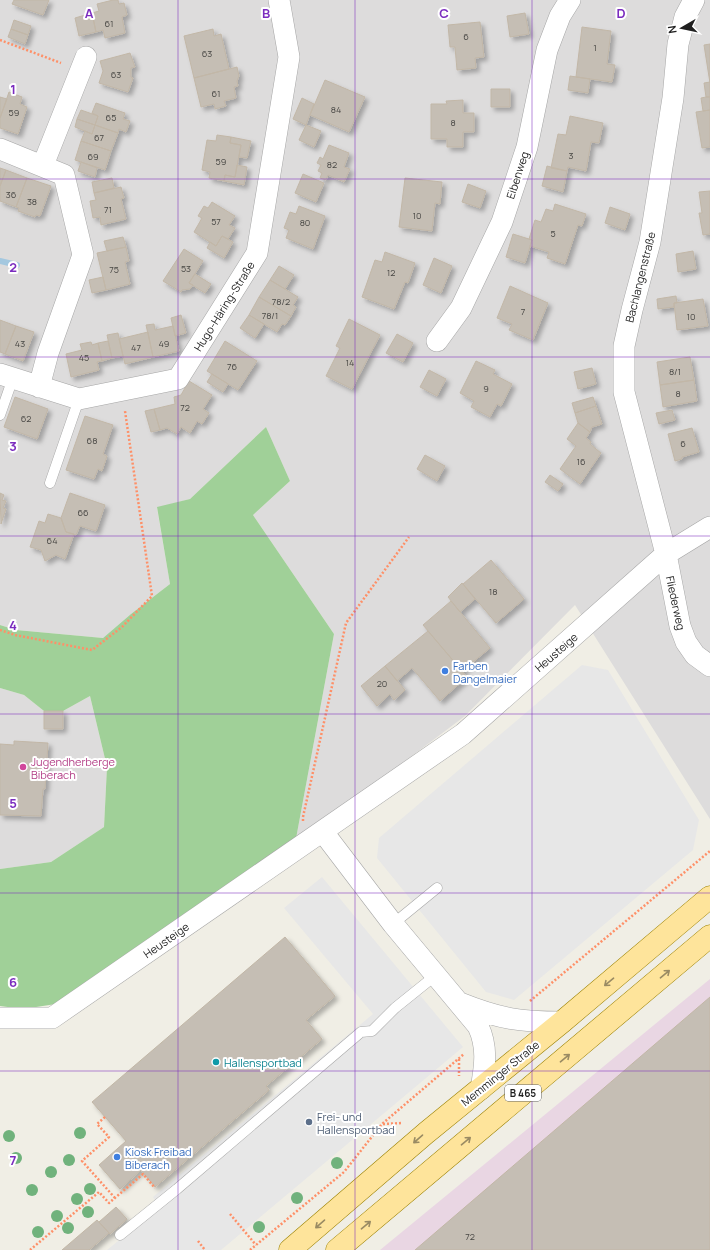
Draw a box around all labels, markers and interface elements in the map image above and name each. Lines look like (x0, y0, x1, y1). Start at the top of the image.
text: A (85, 4, 94, 22)
text: B (262, 4, 270, 22)
text: C (439, 4, 449, 22)
text: D (616, 4, 626, 22)
north arrow (662, 8, 702, 48)
house number: 61 (105, 17, 113, 30)
text: N (664, 24, 680, 35)
house number: 6 (463, 30, 469, 43)
house number: 1 (593, 41, 597, 54)
house number: 63 (202, 47, 212, 60)
house number: 63 (111, 68, 121, 81)
text: 1 (10, 80, 16, 98)
house number: 61 (212, 87, 220, 100)
house number: 84 (331, 103, 341, 116)
house number: 59 (9, 106, 19, 119)
house number: 65 (106, 111, 116, 124)
house number: 8 (450, 116, 456, 129)
house number: 67 (94, 131, 105, 144)
street label: Eibenweg (502, 149, 532, 201)
house number: 3 (569, 149, 574, 162)
house number: 69 (87, 150, 99, 163)
house number: 59 (216, 155, 226, 168)
house number: 82 (327, 158, 337, 171)
house number: 36 (6, 188, 17, 201)
house number: 38 (27, 195, 37, 208)
house number: 71 (104, 203, 112, 216)
house number: 10 (413, 209, 422, 222)
house number: 57 (211, 215, 221, 228)
house number: 80 (300, 216, 310, 229)
house number: 5 (550, 227, 556, 240)
street label: Bachlangenstraße (621, 229, 659, 324)
text: 2 (9, 258, 17, 276)
street label: Hugo-Häring-Straße (190, 258, 258, 354)
house number: 53 (181, 262, 191, 275)
house number: 75 (109, 263, 119, 276)
house number: 12 (387, 266, 395, 279)
house number: 78/2 (272, 295, 290, 308)
house number: 7 (521, 305, 526, 318)
house number: 78/1 (262, 309, 278, 322)
house number: 10 (687, 310, 696, 323)
house number: 43 (15, 337, 25, 350)
house number: 49 (159, 337, 169, 350)
house number: 47 (131, 341, 141, 354)
house number: 45 (79, 351, 89, 364)
house number: 14 (346, 356, 354, 369)
house number: 76 (227, 360, 237, 373)
house number: 8/1 (669, 365, 681, 378)
house number: 9 (483, 382, 489, 395)
house number: 8 (675, 387, 681, 400)
house number: 72 (180, 401, 190, 414)
house number: 62 (21, 412, 31, 425)
house number: 68 (87, 434, 97, 447)
text: 3 (9, 437, 17, 455)
house number: 6 (680, 437, 686, 450)
house number: 16 (576, 455, 586, 468)
house number: 66 (77, 506, 89, 519)
house number: 64 (47, 534, 57, 547)
street label: Fliederweg (663, 574, 689, 632)
house number: 18 (489, 585, 497, 598)
text: 4 (9, 616, 17, 634)
street label: Heusteige (531, 629, 581, 675)
place label: Farben Dangelmaier (453, 658, 517, 686)
marker: Farben Dangelmaier (440, 666, 450, 676)
house number: 20 (377, 677, 387, 690)
place label: Jugendherberge Biberach (31, 754, 116, 782)
marker: Jugendherberge Biberach (18, 762, 28, 772)
text: 5 (9, 794, 17, 812)
street label: Heusteige (140, 919, 192, 961)
one-way arrow (660, 969, 670, 978)
text: 6 (9, 973, 17, 991)
one-way arrow (604, 977, 615, 986)
street label: Memminger Straße (458, 1036, 543, 1109)
one-way arrow (560, 1053, 571, 1062)
place label: Hallensportbad (224, 1055, 302, 1070)
marker: Hallensportbad (211, 1057, 221, 1067)
road number: B 465 (505, 1085, 541, 1101)
place label: Frei- und Hallensportbad (317, 1109, 395, 1137)
marker: Frei- und Hallensportbad (304, 1117, 314, 1127)
one-way arrow (413, 1135, 424, 1144)
one-way arrow (461, 1137, 471, 1146)
place label: Kiosk Freibad Biberach (125, 1144, 192, 1172)
text: 7 (10, 1151, 17, 1169)
marker: Kiosk Freibad Biberach (112, 1152, 122, 1162)
one-way arrow (314, 1220, 325, 1229)
one-way arrow (361, 1220, 372, 1229)
house number: 72 (465, 1230, 475, 1243)

